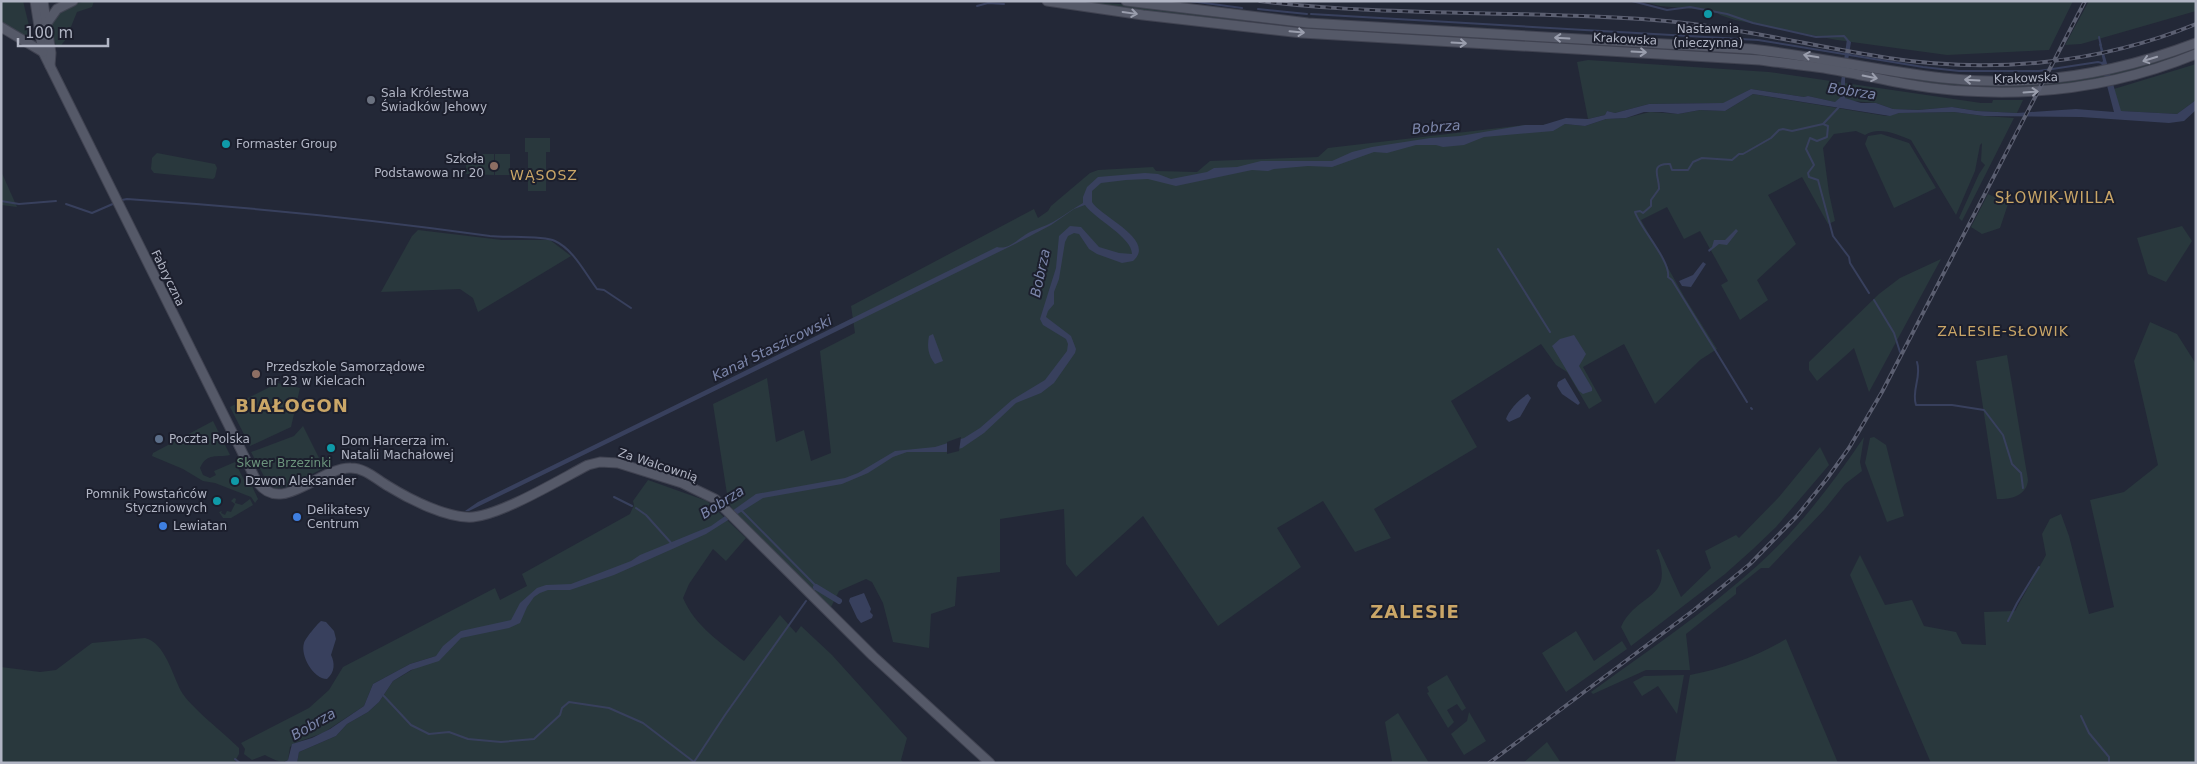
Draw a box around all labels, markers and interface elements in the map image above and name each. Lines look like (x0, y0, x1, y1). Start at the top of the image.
one-way arrow (1121, 8, 1137, 18)
marker: Nastawnia (nieczynna) (1702, 8, 1714, 20)
scale bar (18, 15, 108, 47)
place label: Nastawnia (nieczynna) (1673, 22, 1743, 50)
text: 100 m (25, 24, 73, 42)
one-way arrow (1289, 27, 1305, 37)
street label: Krakowska (1593, 30, 1657, 48)
one-way arrow (1554, 33, 1570, 42)
one-way arrow (1451, 38, 1467, 47)
one-way arrow (1631, 48, 1647, 57)
one-way arrow (1804, 51, 1820, 61)
one-way arrow (2142, 54, 2158, 64)
street label: Krakowska (1994, 70, 2058, 86)
one-way arrow (1862, 72, 1878, 82)
one-way arrow (1964, 76, 1980, 85)
water label: Bobrza (1827, 80, 1877, 102)
place label: Sala Królestwa Świadków Jehowy (381, 86, 487, 114)
one-way arrow (2023, 87, 2039, 96)
marker: Sala Królestwa Świadków Jehowy (365, 94, 377, 106)
water label: Bobrza (1411, 117, 1461, 137)
place label: Formaster Group (236, 137, 337, 151)
marker: Formaster Group (220, 138, 232, 150)
place label: Szkoła Podstawowa nr 20 (374, 152, 484, 180)
marker: Szkoła Podstawowa nr 20 (488, 160, 500, 172)
district label: WĄSOSZ (510, 167, 578, 183)
district label: SŁOWIK-WILLA (1995, 189, 2115, 207)
water label: Bobrza (1027, 247, 1053, 299)
street label: Fabryczna (148, 248, 188, 308)
water label: Kanał Staszicowski (709, 312, 835, 384)
district label: ZALESIE-SŁOWIK (1937, 323, 2069, 339)
place label: Przedszkole Samorządowe nr 23 w Kielcach (266, 360, 425, 388)
marker: Przedszkole Samorządowe nr 23 w Kielcach (250, 368, 262, 380)
district label: BIAŁOGON (235, 395, 349, 416)
place label: Poczta Polska (169, 432, 250, 446)
marker: Poczta Polska (153, 433, 165, 445)
place label: Dom Harcerza im. Natalii Machałowej (341, 434, 454, 462)
marker: Dom Harcerza im. Natalii Machałowej (325, 442, 337, 454)
street label: Za Walcownią (616, 445, 700, 485)
park label: Skwer Brzezinki (237, 456, 331, 470)
place label: Dzwon Aleksander (245, 474, 356, 488)
marker: Dzwon Aleksander (229, 475, 241, 487)
water label: Bobrza (697, 482, 747, 522)
place label: Pomnik Powstańców Styczniowych (86, 487, 207, 515)
marker: Pomnik Powstańców Styczniowych (211, 495, 223, 507)
place label: Delikatesy Centrum (307, 503, 370, 531)
marker: Delikatesy Centrum (291, 511, 303, 523)
place label: Lewiatan (173, 519, 227, 533)
marker: Lewiatan (157, 520, 169, 532)
district label: ZALESIE (1370, 601, 1460, 622)
water label: Bobrza (288, 705, 338, 743)

